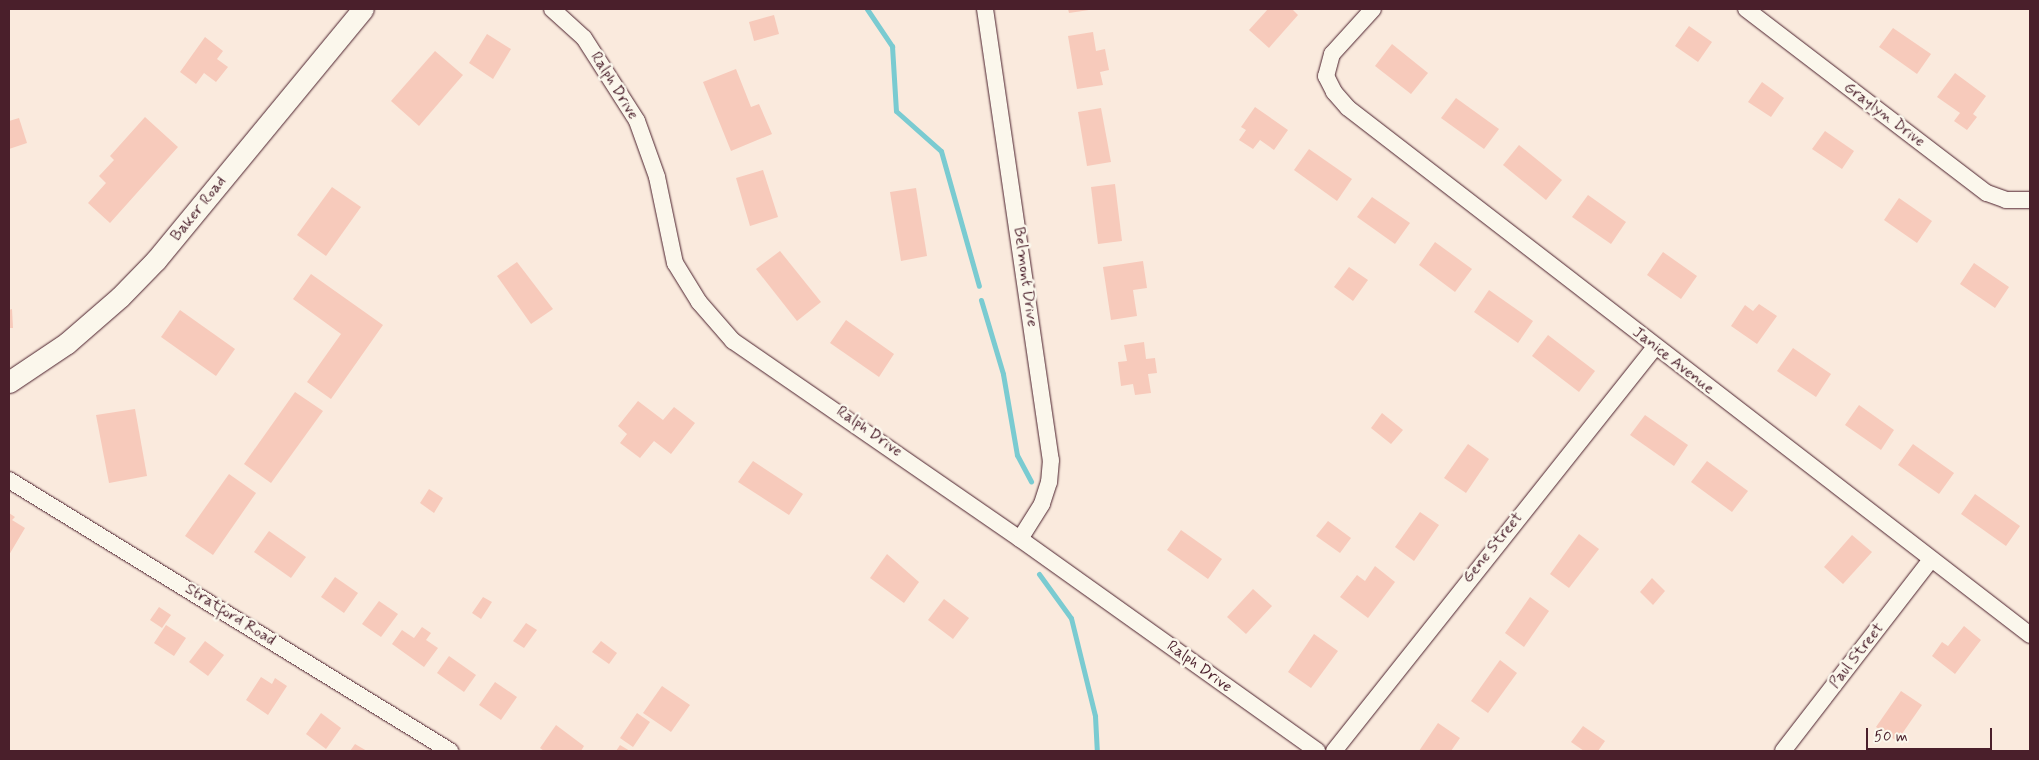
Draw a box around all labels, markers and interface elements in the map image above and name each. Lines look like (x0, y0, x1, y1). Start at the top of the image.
street label: Ralph Drive (586, 49, 642, 123)
street label: Graylyn Drive (1839, 78, 1929, 152)
street label: Baker Road (167, 172, 231, 246)
street label: Belmont Drive (1009, 226, 1041, 328)
street label: Janice Avenue (1628, 323, 1718, 399)
street label: Ralph Drive (833, 403, 905, 461)
street label: Gene Street (1459, 509, 1527, 587)
street label: Stratford Road (182, 580, 278, 650)
street label: Paul Street (1826, 620, 1888, 692)
street label: Ralph Drive (1163, 637, 1235, 697)
scale bar (1869, 718, 1995, 750)
text: 50 m (1874, 727, 1908, 747)

